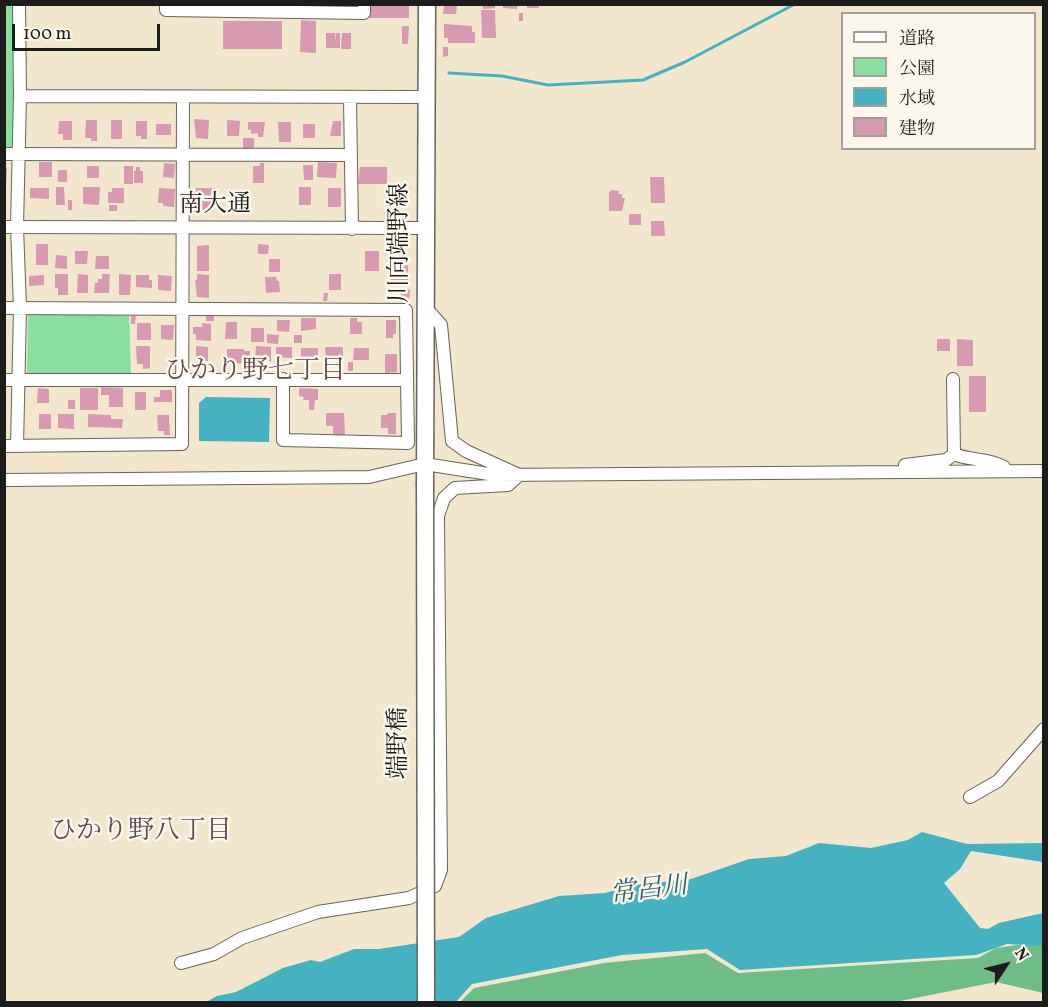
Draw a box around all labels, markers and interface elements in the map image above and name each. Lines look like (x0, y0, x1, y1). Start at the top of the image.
scale bar (15, 12, 164, 50)
legend (841, 12, 1036, 150)
text: 100 m (23, 22, 72, 47)
text: 道路 (899, 27, 935, 52)
text: 公園 (899, 57, 935, 82)
text: 水域 (899, 87, 935, 112)
text: 建物 (899, 117, 935, 142)
street label: 川向端野線 (388, 183, 416, 303)
street label: 南大通 (179, 193, 251, 221)
district label: ひかり野七丁目 (164, 357, 346, 389)
street label: 端野橋 (387, 707, 415, 779)
district label: ひかり野八丁目 (50, 817, 232, 849)
water label: 常呂川 (608, 872, 690, 912)
north arrow (976, 935, 1036, 995)
text: N (1008, 944, 1033, 966)

